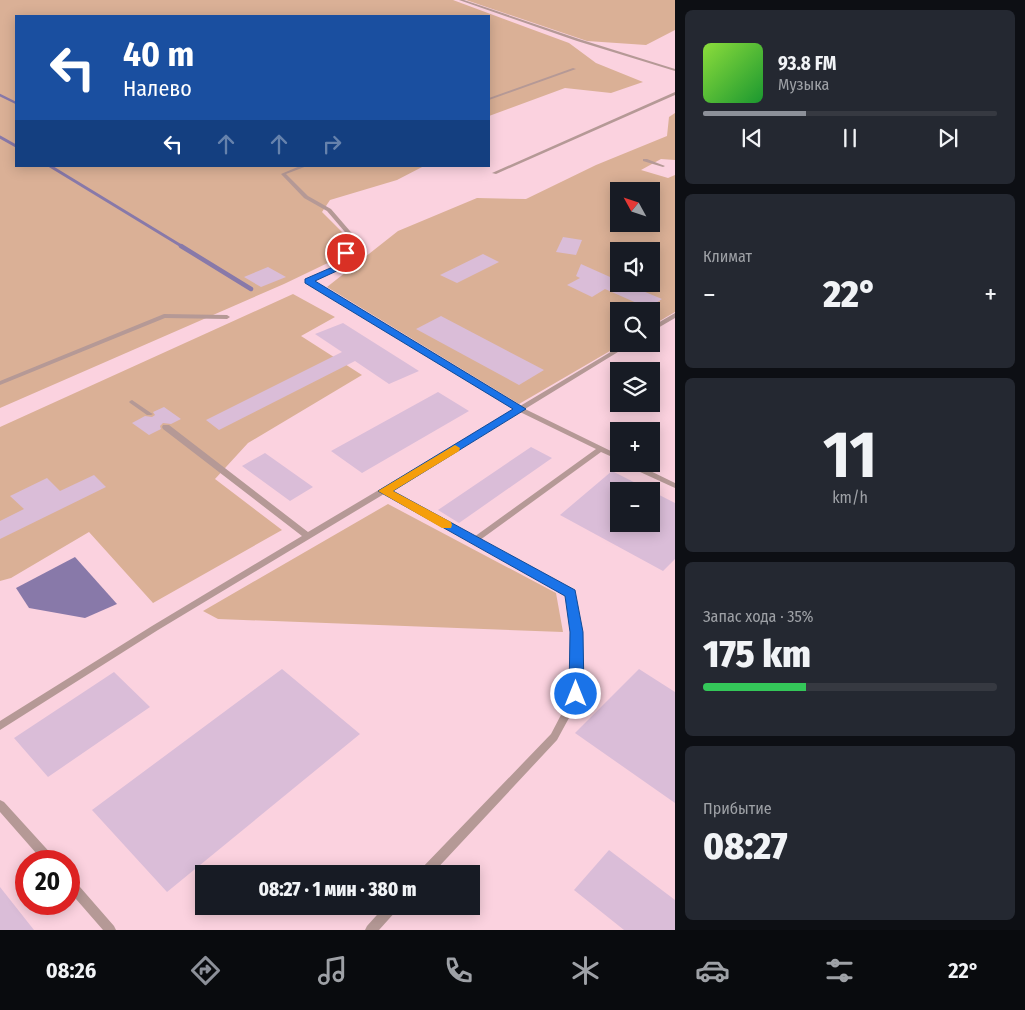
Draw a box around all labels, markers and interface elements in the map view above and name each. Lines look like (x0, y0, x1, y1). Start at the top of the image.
text: 40 m (123, 33, 194, 75)
icon: left (40, 35, 105, 100)
text: 93.8 FM (778, 52, 836, 75)
text: Налево (123, 75, 192, 102)
text: Музыка (778, 75, 829, 94)
icon: previous (738, 124, 766, 152)
icon: pause (836, 124, 864, 152)
icon: next (934, 124, 962, 152)
icon: left (159, 130, 187, 158)
icon: ahead (212, 130, 240, 158)
icon: ahead (265, 130, 293, 158)
icon: right (318, 130, 346, 158)
north arrow (610, 182, 660, 232)
map controls (610, 182, 660, 532)
pin (325, 232, 367, 274)
icon: arrive (332, 239, 360, 267)
button: sound (610, 242, 660, 292)
text: Климат (703, 247, 752, 266)
text: 22° (823, 271, 877, 317)
text: − (703, 278, 716, 311)
text: + (984, 278, 997, 311)
button: search (610, 302, 660, 352)
button: layers (610, 362, 660, 412)
text: 11 (823, 416, 877, 494)
button: + (610, 422, 660, 472)
button: − (610, 482, 660, 532)
text: km/h (832, 488, 868, 507)
text: Запас хода · 35% (703, 607, 814, 626)
text: 175 km (703, 631, 811, 677)
position arrow (549, 667, 601, 719)
text: Прибытие (703, 799, 772, 818)
text: 08:27 (703, 823, 787, 869)
speed limit sign: 20 (15, 850, 80, 915)
text: 08:27 · 1 мин · 380 m (258, 878, 417, 901)
icon: directions (188, 953, 223, 988)
icon: music (315, 953, 350, 988)
icon: phone (441, 953, 476, 988)
icon: climate (568, 953, 603, 988)
icon: car (695, 953, 730, 988)
icon: filters (822, 953, 857, 988)
text: 08:26 (46, 957, 96, 984)
text: 22° (948, 957, 979, 984)

